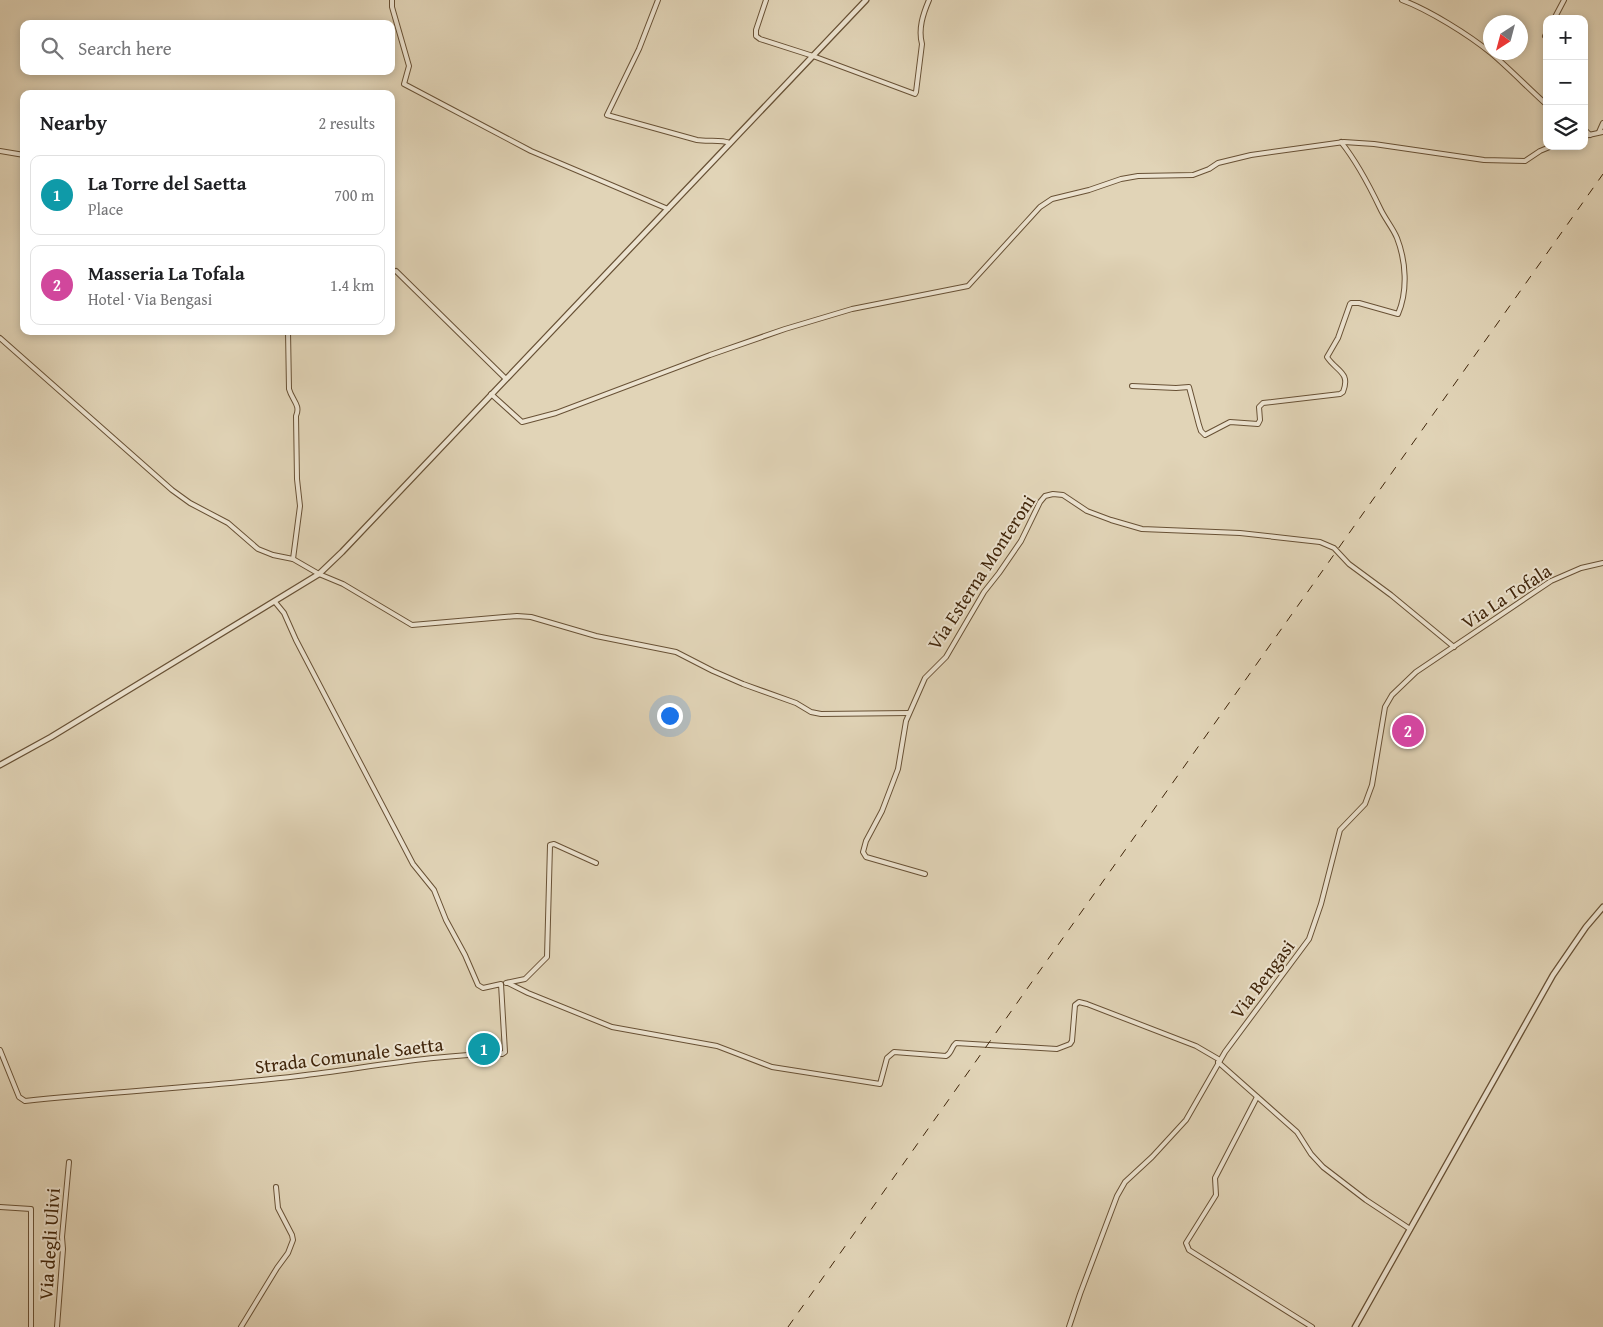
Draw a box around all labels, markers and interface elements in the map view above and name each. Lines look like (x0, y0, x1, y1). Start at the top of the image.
north arrow (1483, 15, 1528, 60)
map controls (1543, 15, 1588, 150)
button: + (1543, 15, 1588, 60)
search box (20, 20, 395, 75)
icon: search (38, 34, 66, 62)
text: Search here (78, 34, 172, 62)
button: − (1543, 60, 1588, 105)
button: layers (1543, 105, 1588, 150)
text: Nearby (40, 107, 107, 138)
text: 2 results (318, 111, 375, 135)
text: La Torre del Saetta (88, 169, 247, 197)
text: 1 (53, 183, 61, 207)
text: 700 m (334, 183, 374, 207)
text: Place (88, 197, 123, 221)
text: Masseria La Tofala (88, 259, 245, 287)
text: 2 (53, 273, 61, 297)
text: 1.4 km (330, 273, 374, 297)
text: Hotel · Via Bengasi (88, 287, 212, 311)
street label: Via Esterna Monteroni (920, 489, 1042, 655)
street label: Via La Tofala (1455, 556, 1557, 636)
your location (657, 703, 683, 729)
pin: 2 (1392, 712, 1424, 750)
street label: Via Bengasi (1223, 934, 1301, 1024)
street label: Strada Comunale Saetta (253, 1030, 445, 1080)
pin: 1 (468, 1030, 500, 1068)
street label: Via degli Ulivi (31, 1187, 67, 1301)

